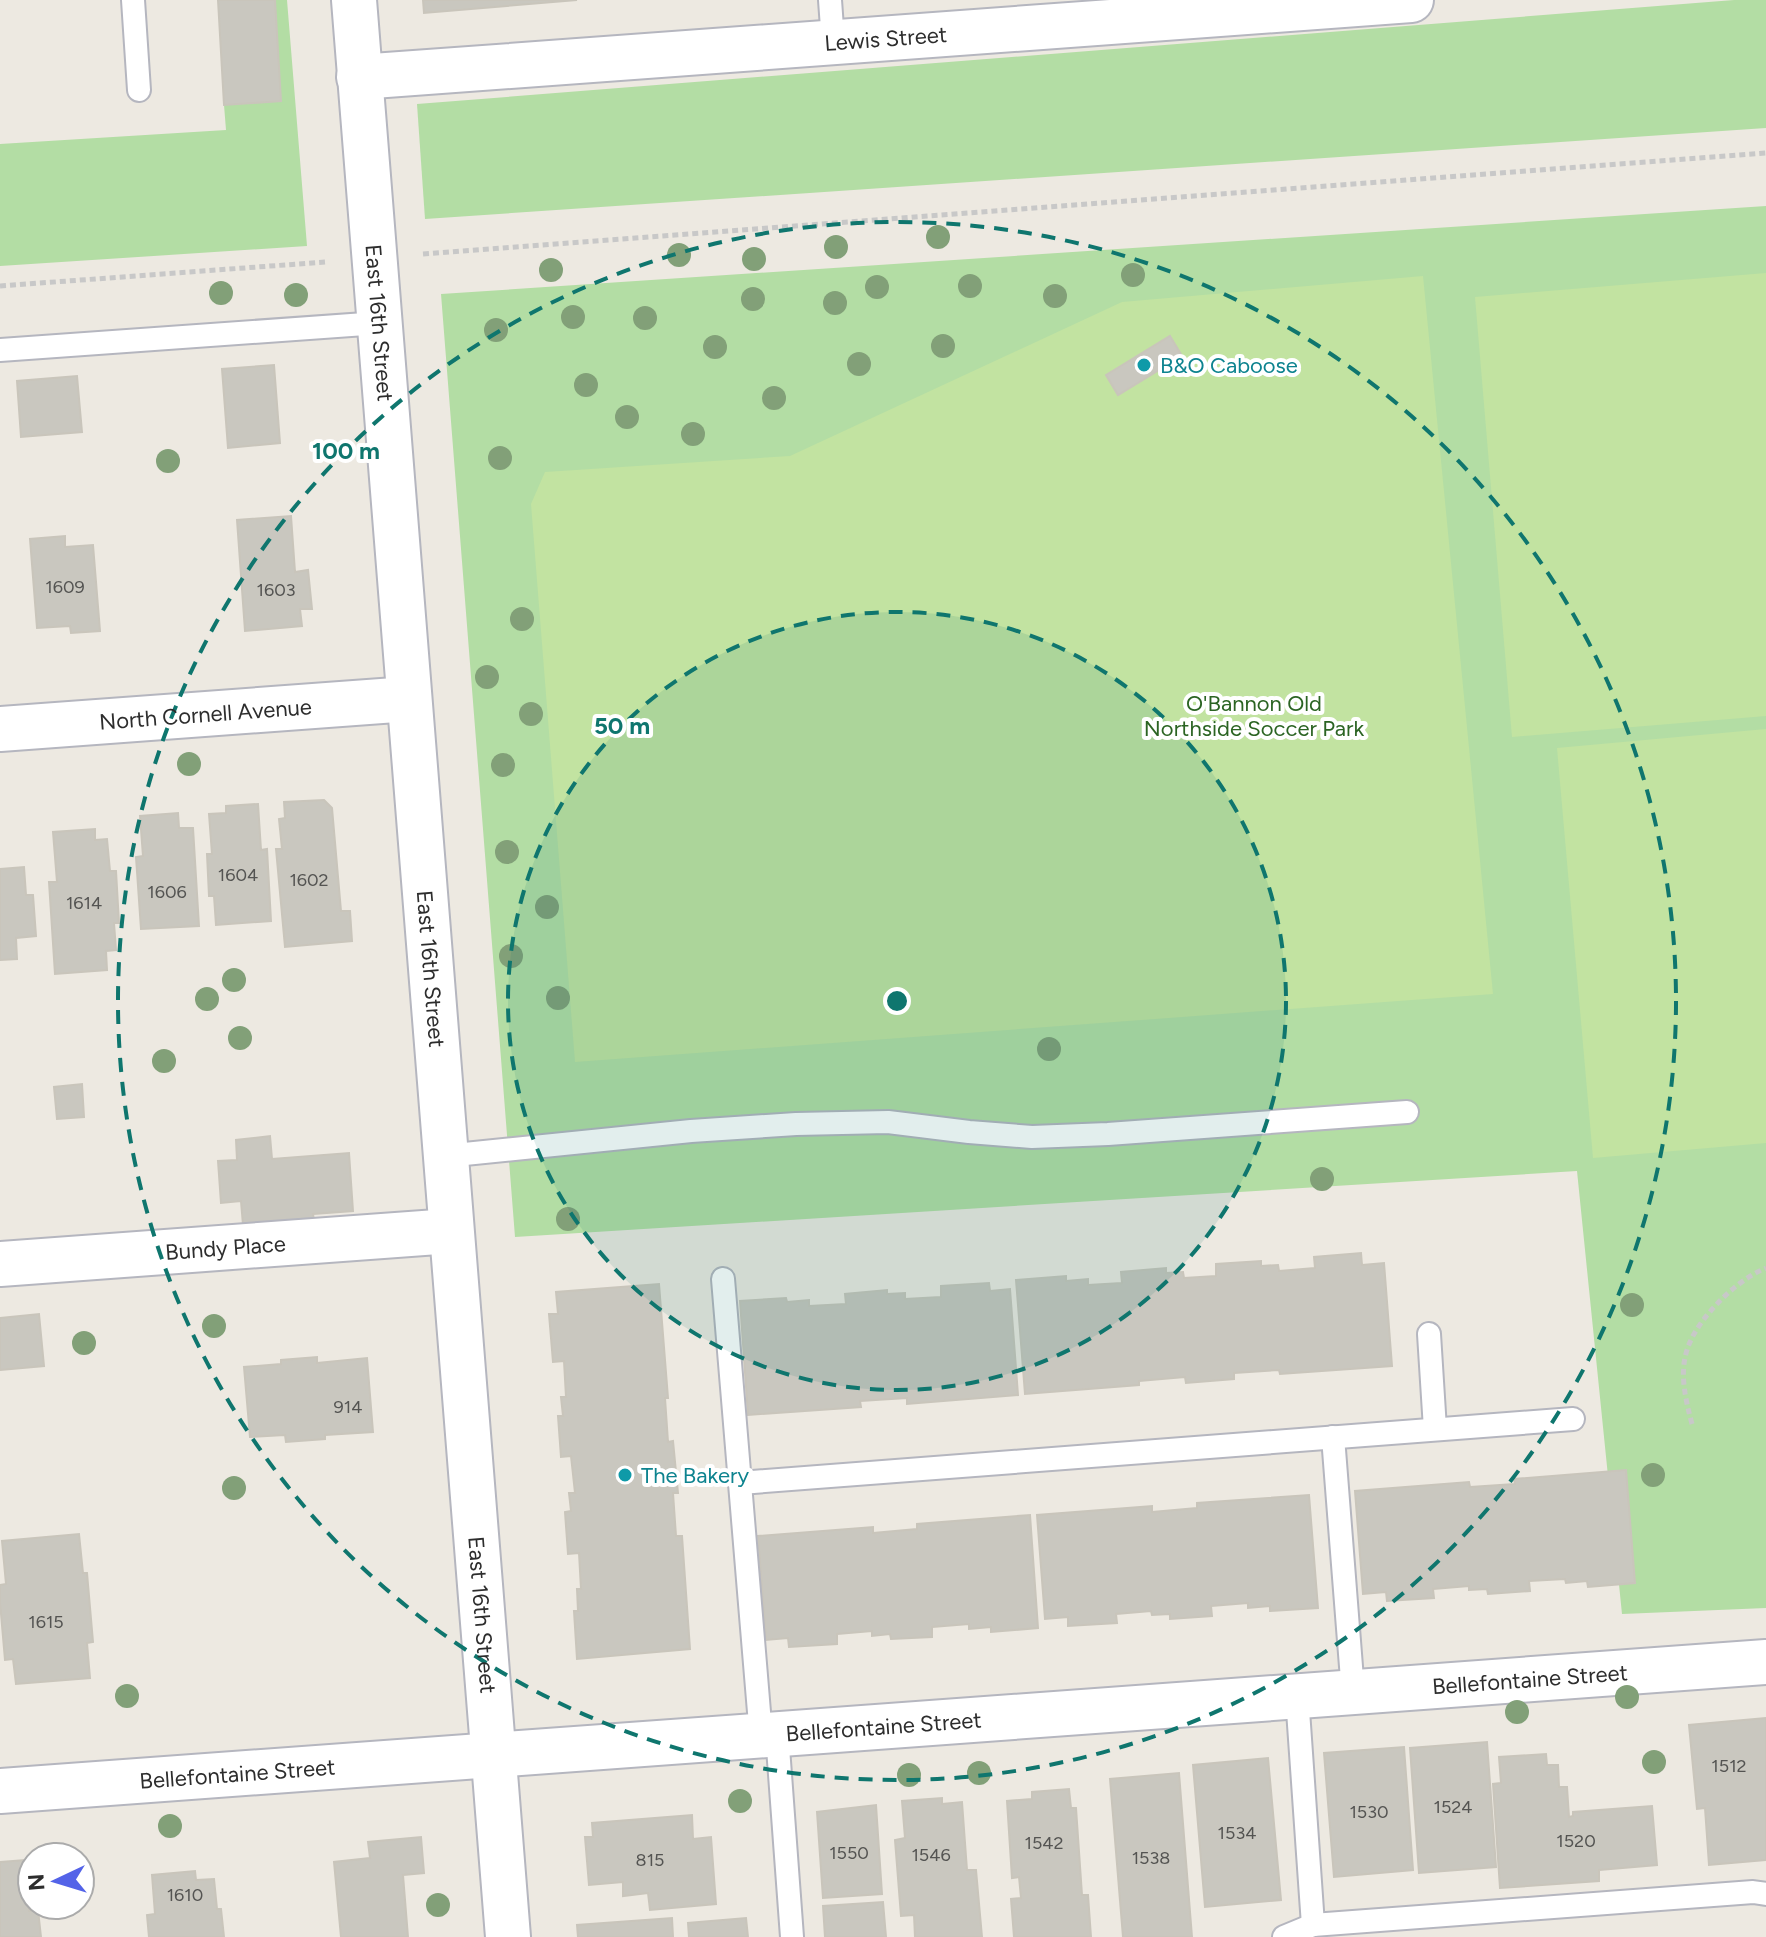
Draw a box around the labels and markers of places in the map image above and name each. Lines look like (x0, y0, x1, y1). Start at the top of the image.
place label: B&O Caboose (1160, 352, 1298, 379)
marker: B&O Caboose (1135, 356, 1153, 374)
centre of rings (883, 987, 911, 1015)
place label: The Bakery (641, 1462, 749, 1489)
marker: The Bakery (616, 1466, 634, 1484)

